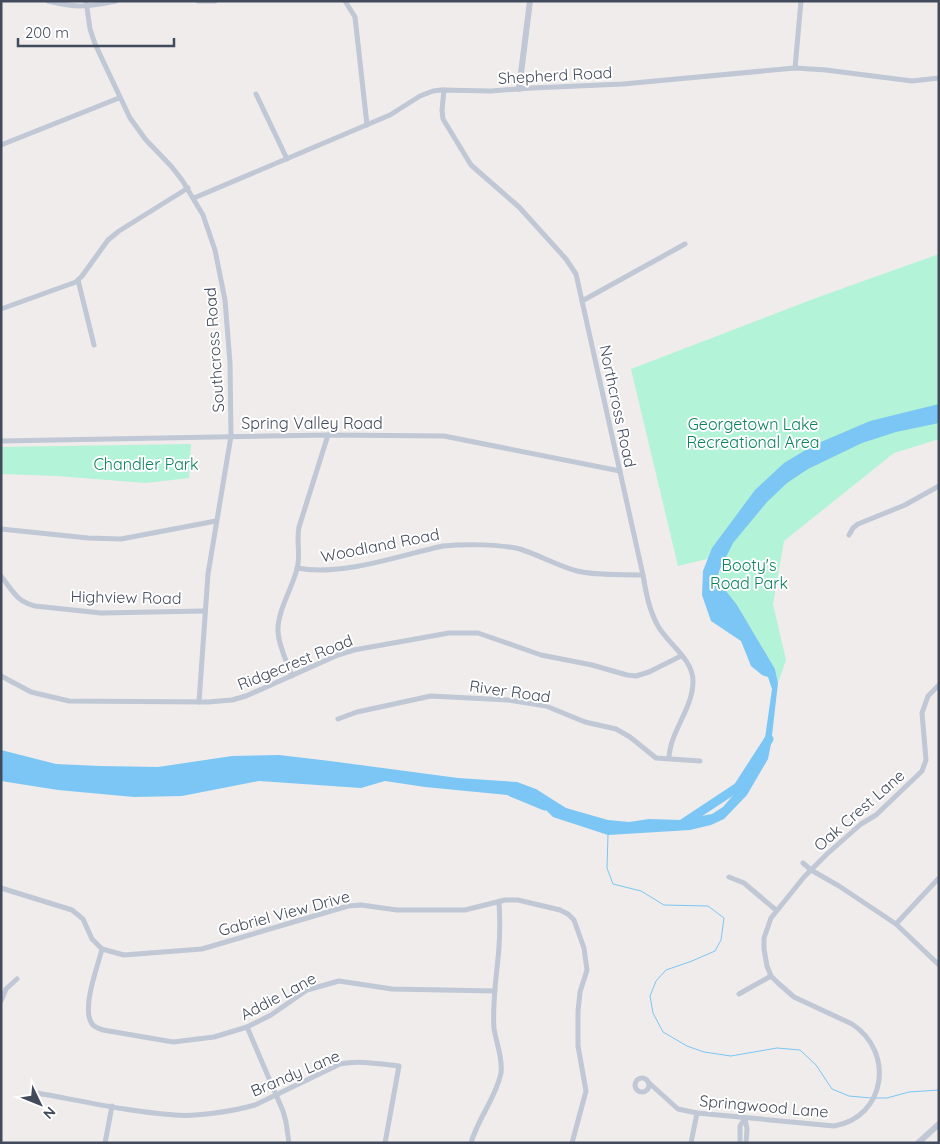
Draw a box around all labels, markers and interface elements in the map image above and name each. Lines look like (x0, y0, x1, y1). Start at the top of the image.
scale bar (18, 15, 174, 47)
text: 200 m (25, 23, 69, 42)
street label: Shepherd Road (497, 62, 613, 88)
street label: Southcross Road (200, 287, 228, 413)
street label: Northcross Road (595, 343, 641, 469)
street label: Spring Valley Road (241, 413, 383, 433)
park label: Georgetown Lake Recreational Area (686, 414, 820, 452)
park label: Chandler Park (93, 454, 199, 474)
street label: Woodland Road (319, 524, 441, 566)
park label: Booty's Road Park (710, 555, 788, 593)
street label: Highview Road (70, 586, 182, 608)
street label: Ridgecrest Road (234, 630, 356, 694)
street label: River Road (468, 675, 552, 707)
street label: Oak Crest Lane (809, 765, 909, 855)
street label: Gabriel View Drive (216, 886, 352, 940)
street label: Addie Lane (237, 968, 319, 1024)
street label: Brandy Lane (247, 1045, 343, 1101)
north arrow (15, 1079, 65, 1129)
street label: Springwood Lane (699, 1090, 829, 1122)
text: N (39, 1103, 60, 1123)

